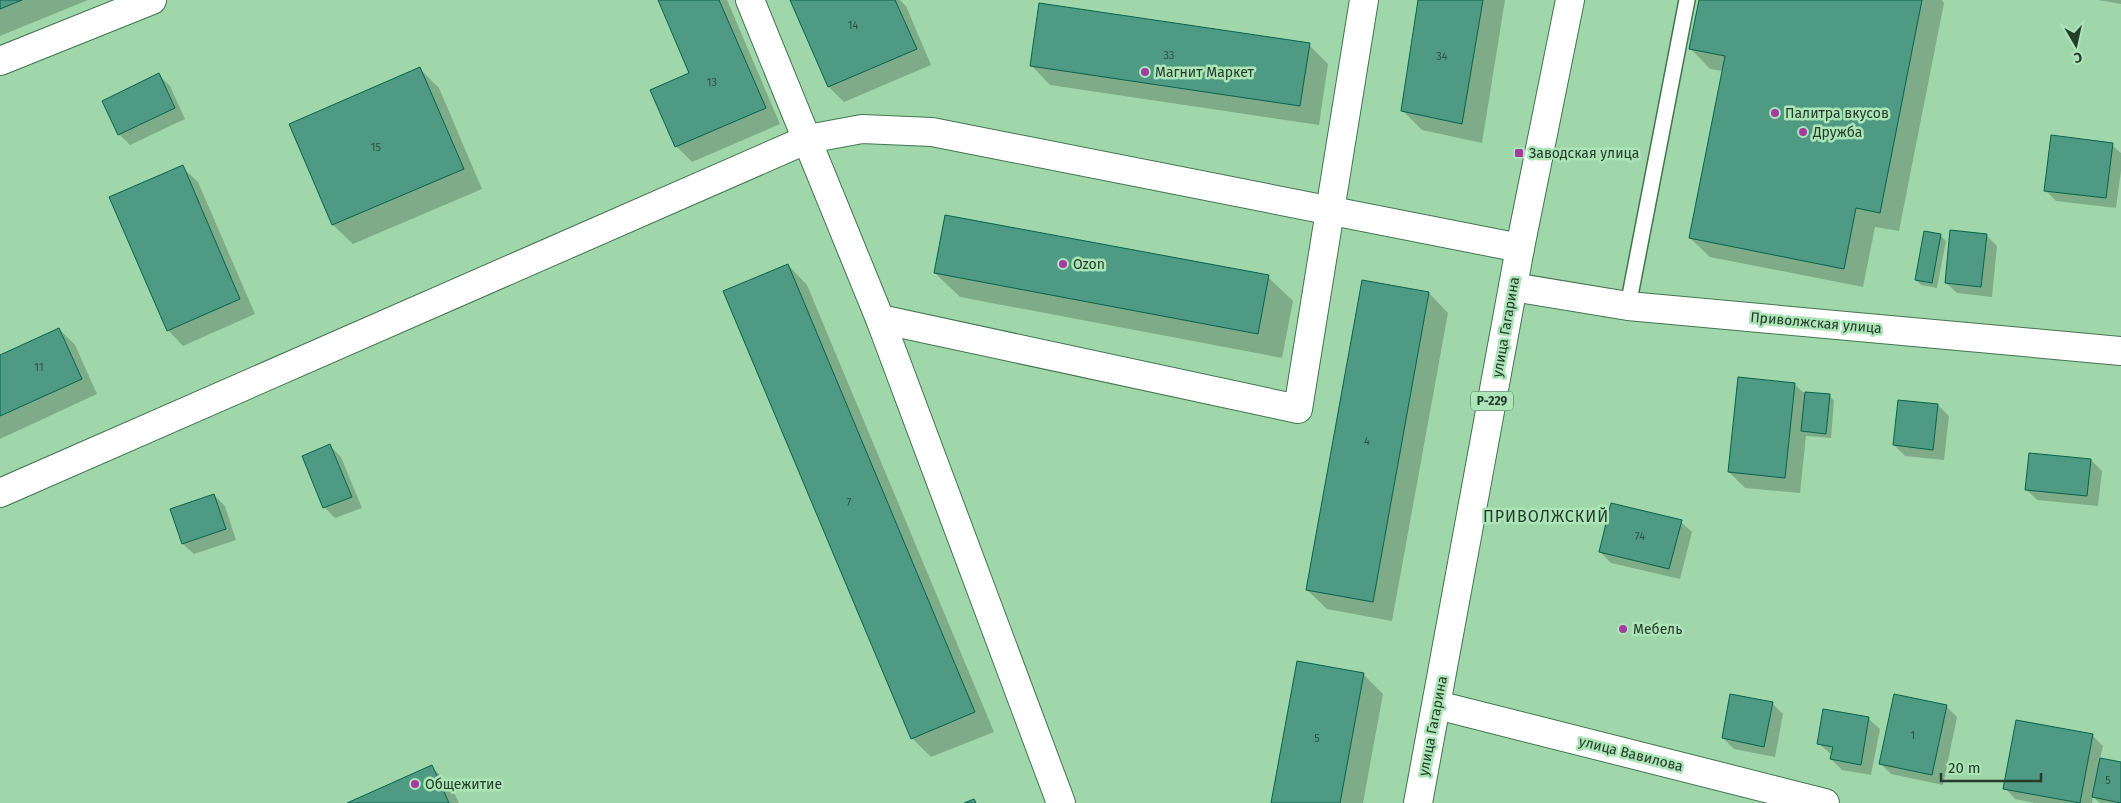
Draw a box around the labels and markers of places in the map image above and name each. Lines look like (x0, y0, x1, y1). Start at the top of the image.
place label: Магнит Маркет (1155, 64, 1254, 81)
marker: Магнит Маркет (1139, 66, 1151, 78)
place label: Палитра вкусов (1785, 105, 1889, 122)
marker: Палитра вкусов (1769, 107, 1781, 119)
place label: Дружба (1812, 124, 1862, 141)
marker: Дружба (1797, 126, 1809, 138)
place label: Заводская улица (1529, 145, 1639, 162)
marker: Заводская улица (1513, 147, 1525, 159)
place label: Ozon (1073, 256, 1105, 273)
marker: Ozon (1057, 258, 1069, 270)
place label: Мебель (1633, 621, 1682, 638)
marker: Мебель (1617, 623, 1629, 635)
place label: Общежитие (425, 776, 502, 793)
marker: Общежитие (409, 778, 421, 790)

